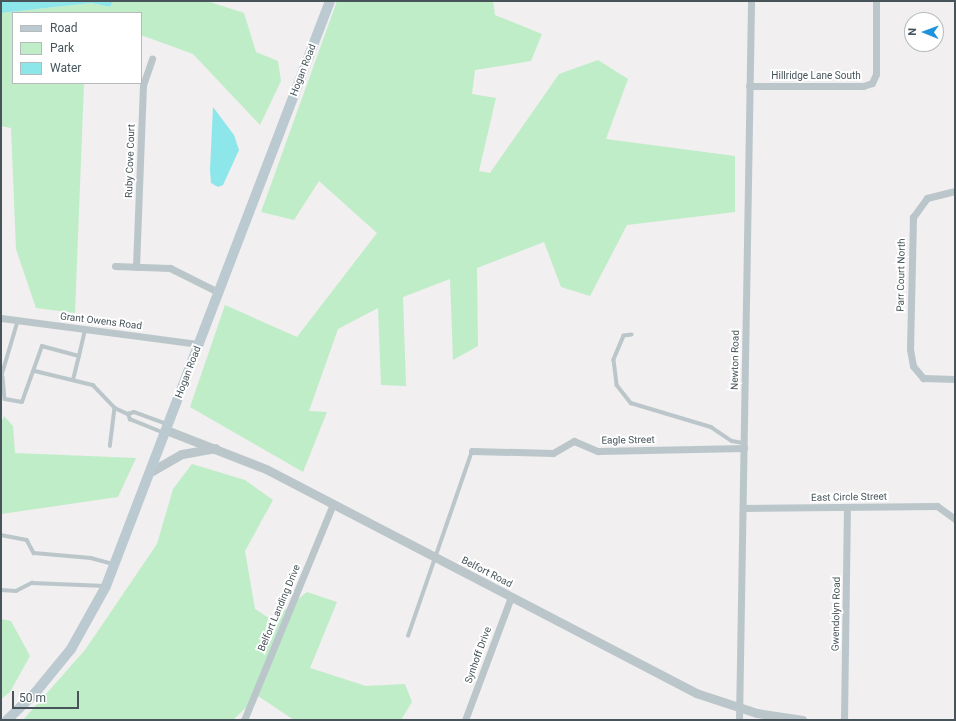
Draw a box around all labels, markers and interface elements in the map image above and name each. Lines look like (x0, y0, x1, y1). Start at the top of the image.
legend (12, 12, 142, 84)
north arrow (904, 12, 944, 52)
text: Road (50, 21, 78, 35)
text: N (906, 28, 919, 36)
text: Park (50, 41, 74, 55)
street label: Hogan Road (288, 42, 318, 98)
text: Water (50, 61, 81, 75)
street label: Hillridge Lane South (771, 70, 861, 82)
street label: Ruby Cove Court (123, 124, 137, 198)
street label: Parr Court North (894, 238, 908, 312)
street label: Grant Owens Road (59, 310, 143, 332)
street label: Newton Road (728, 330, 742, 390)
street label: Hogan Road (173, 344, 203, 400)
street label: Eagle Street (601, 434, 655, 446)
street label: East Circle Street (811, 490, 887, 504)
street label: Belfort Road (460, 554, 514, 590)
street label: Belfort Landing Drive (255, 563, 303, 653)
street label: Gwendolyn Road (829, 577, 843, 651)
street label: Synhoff Drive (462, 625, 494, 685)
scale bar (14, 683, 81, 709)
text: 50 m (19, 691, 46, 705)

